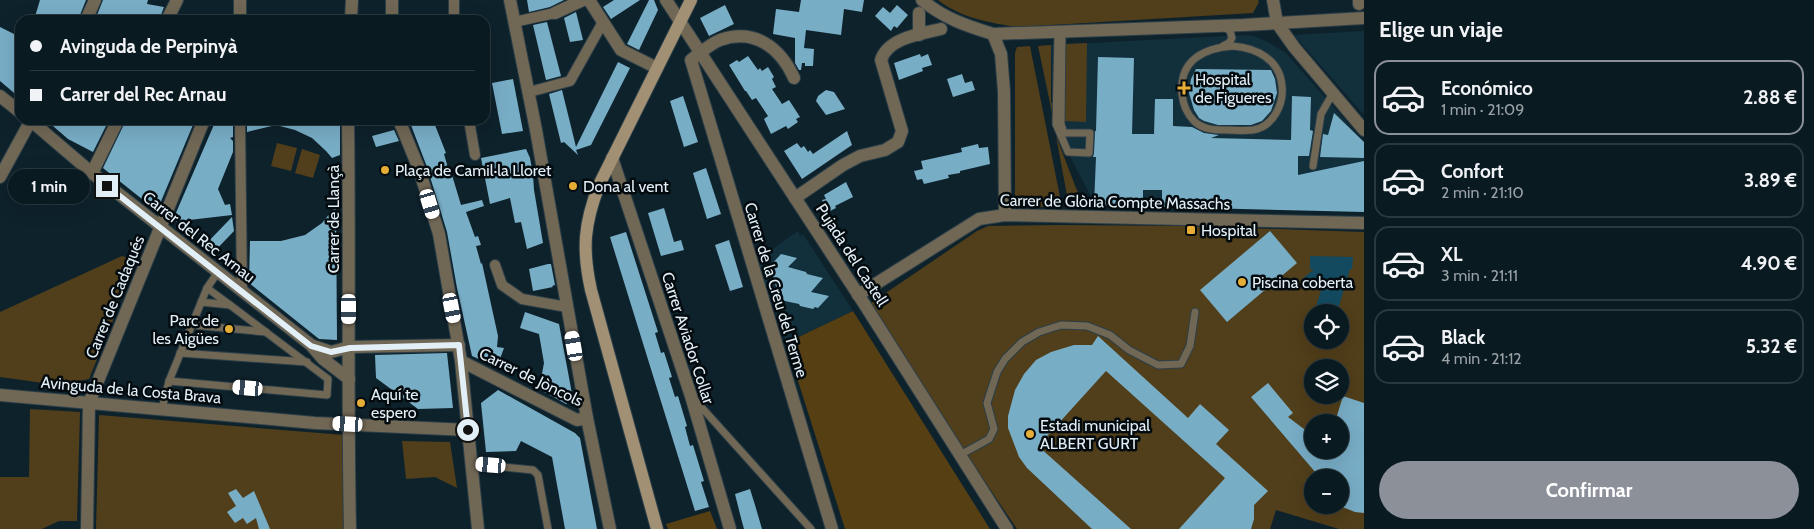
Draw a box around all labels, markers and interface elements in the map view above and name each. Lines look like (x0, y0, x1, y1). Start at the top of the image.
text: Elige un viaje (1379, 16, 1503, 43)
text: Avinguda de Perpinyà (60, 35, 238, 58)
place label: Hospital de Figueres (1195, 70, 1272, 107)
icon: car (1381, 75, 1426, 120)
text: Económico (1441, 77, 1533, 100)
marker: Hospital de Figueres (1177, 81, 1191, 95)
text: Carrer del Rec Arnau (60, 83, 226, 106)
text: 2.88 € (1743, 86, 1797, 109)
text: 1 min · 21:09 (1441, 100, 1524, 119)
icon: car (1381, 158, 1426, 203)
text: Confort (1441, 160, 1504, 183)
place label: Plaça de Camil·la Lloret (395, 161, 552, 180)
marker: Plaça de Camil·la Lloret (379, 164, 391, 176)
street label: Carrer de Llançà (324, 165, 343, 273)
callout: 1 min (7, 168, 90, 204)
text: 3.89 € (1744, 169, 1797, 192)
route end (96, 175, 118, 197)
text: 1 min (31, 177, 67, 196)
place label: Dona al vent (583, 177, 669, 196)
marker: Dona al vent (567, 180, 579, 192)
text: 2 min · 21:10 (1441, 183, 1524, 202)
street label: Carrer del Rec Arnau (139, 187, 259, 287)
car (418, 187, 441, 221)
street label: Carrer de Glòria Compte Massachs (1000, 190, 1231, 214)
street label: Carrer de la Creu del Terme (740, 200, 812, 380)
street label: Pujada del Castell (812, 200, 892, 310)
place label: Hospital (1201, 221, 1257, 240)
marker: Hospital (1185, 224, 1197, 236)
street label: Carrer de Cadaqués (82, 232, 149, 361)
icon: car (1381, 241, 1426, 286)
text: XL (1441, 243, 1462, 266)
text: 4.90 € (1741, 252, 1797, 275)
text: 3 min · 21:11 (1441, 266, 1518, 285)
street label: Carrer Aviador Collar (658, 270, 719, 407)
place label: Piscina coberta (1252, 273, 1353, 292)
marker: Piscina coberta (1236, 276, 1248, 288)
car (441, 292, 462, 324)
car (341, 294, 356, 324)
map controls (1304, 304, 1349, 514)
button: locate (1304, 304, 1349, 349)
place label: Parc de les Aigües (152, 311, 219, 348)
marker: Parc de les Aigües (223, 323, 235, 335)
icon: car (1381, 324, 1426, 369)
text: Black (1441, 326, 1485, 349)
car (564, 330, 583, 362)
text: 5.32 € (1746, 335, 1797, 358)
street label: Carrer de Jòncols (476, 344, 586, 410)
text: 4 min · 21:12 (1441, 349, 1522, 368)
button: layers (1304, 359, 1349, 404)
street label: Avinguda de la Costa Brava (40, 373, 222, 407)
car (232, 379, 263, 397)
place label: Aquí te espero (371, 385, 419, 422)
marker: Aquí te espero (355, 397, 367, 409)
button: + (1304, 414, 1349, 459)
car (332, 416, 363, 432)
place label: Estadi municipal ALBERT GURT (1040, 416, 1150, 453)
route start (457, 419, 479, 441)
marker: Estadi municipal ALBERT GURT (1024, 428, 1036, 440)
car (475, 456, 506, 474)
button: Confirmar (1379, 461, 1799, 519)
button: − (1304, 469, 1349, 514)

